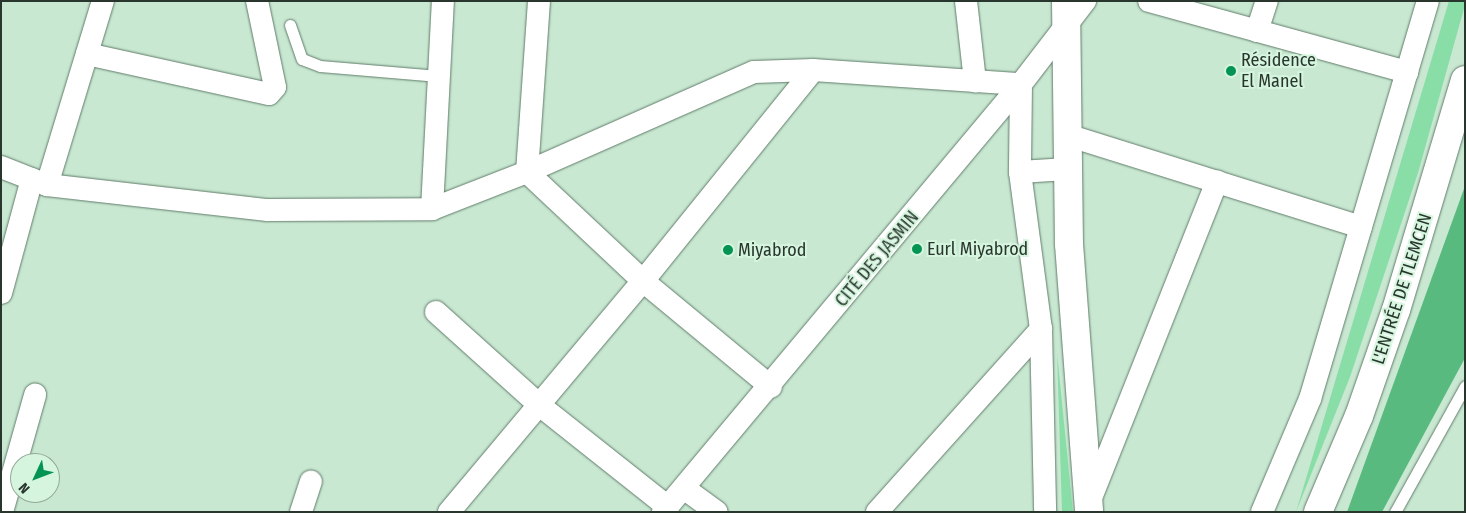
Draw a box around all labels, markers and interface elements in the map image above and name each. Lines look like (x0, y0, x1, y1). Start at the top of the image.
place label: Résidence El Manel (1241, 50, 1316, 92)
marker: Résidence El Manel (1225, 65, 1237, 77)
street label: CITÉ DES JASMIN (831, 207, 923, 311)
street label: L'ENTRÉE DE TLEMCEN (1367, 211, 1437, 367)
place label: Eurl Miyabrod (927, 238, 1028, 260)
place label: Miyabrod (738, 239, 806, 261)
marker: Eurl Miyabrod (911, 243, 923, 255)
marker: Miyabrod (722, 244, 734, 256)
north arrow (10, 453, 60, 503)
text: N (15, 479, 33, 497)

